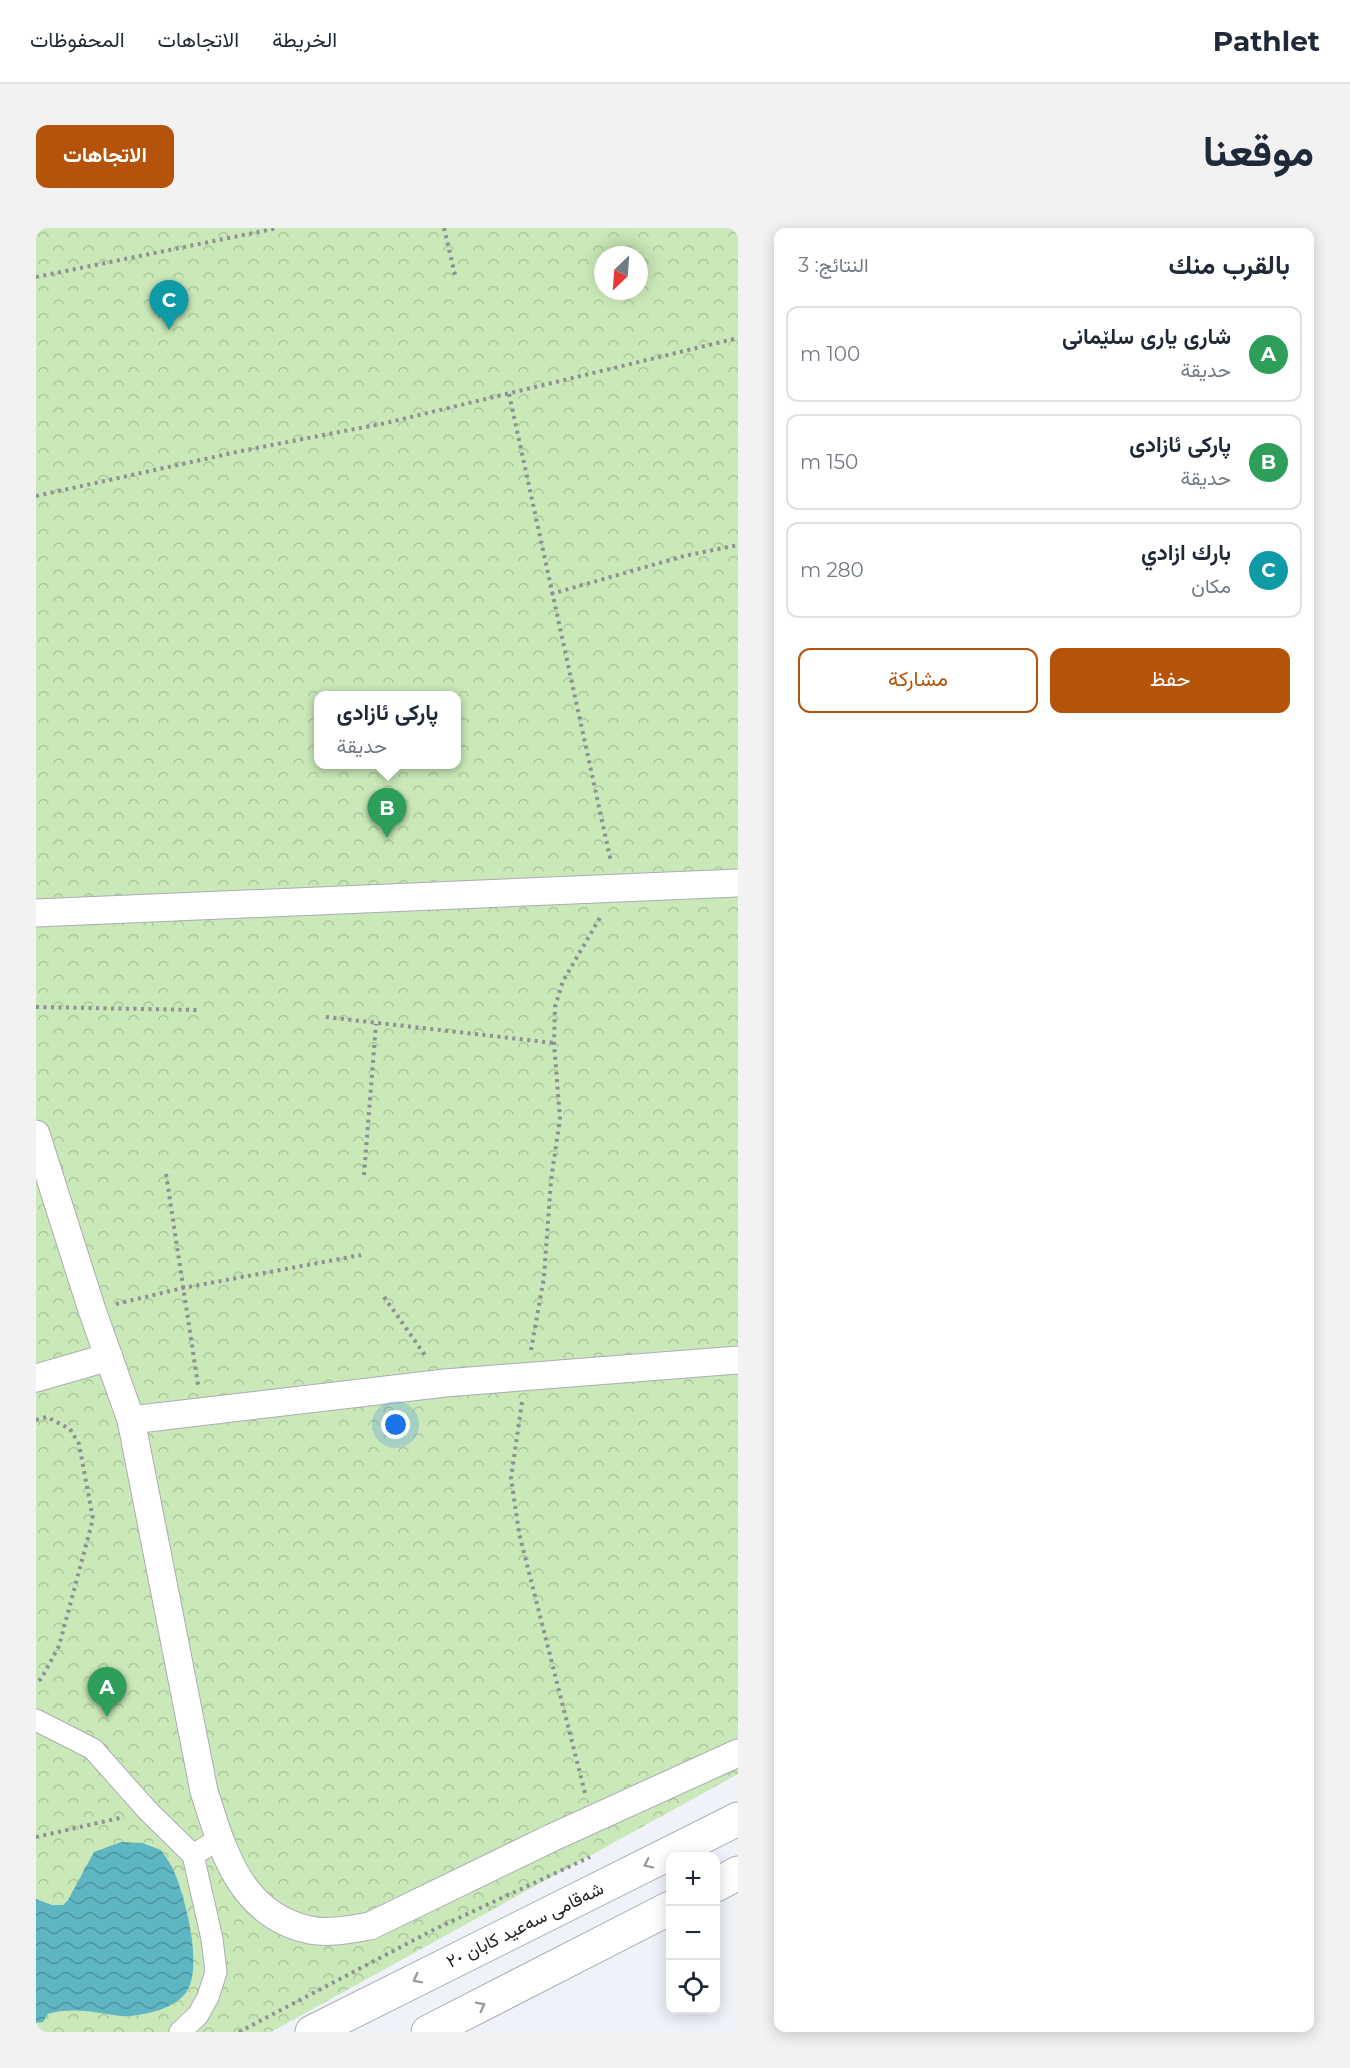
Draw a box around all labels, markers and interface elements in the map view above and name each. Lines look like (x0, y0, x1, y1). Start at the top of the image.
text: Pathlet (1213, 24, 1320, 58)
text: المحفوظات (30, 27, 125, 52)
text: الاتجاهات (158, 27, 239, 52)
text: الخريطة (272, 27, 337, 52)
button: الاتجاهات (36, 125, 174, 188)
text: موقعنا (1203, 125, 1314, 177)
north arrow (594, 246, 648, 300)
text: بالقرب منك (1168, 249, 1290, 281)
text: النتائج: 3 (798, 253, 869, 277)
pin: C (150, 280, 188, 330)
text: شاری یاری سلێمانی (1062, 323, 1231, 350)
text: 100 m (800, 342, 860, 366)
text: A (1261, 342, 1276, 366)
text: حديقة (1180, 358, 1231, 382)
text: پارکی ئازادی (1129, 431, 1231, 458)
text: 150 m (800, 450, 858, 474)
text: B (1261, 450, 1276, 474)
text: حديقة (1180, 466, 1231, 490)
text: بارك ازادي (1141, 539, 1231, 566)
text: 280 m (800, 558, 864, 582)
text: C (1261, 558, 1276, 582)
text: مكان (1191, 574, 1231, 598)
button: مشاركة (798, 648, 1038, 713)
button: حفظ (1050, 648, 1290, 713)
popup (314, 691, 461, 769)
text: پارکی ئازادی (337, 699, 438, 726)
text: حديقة (337, 734, 387, 758)
pin: B (368, 788, 406, 838)
your location (381, 1410, 410, 1439)
pin: A (88, 1668, 126, 1717)
map controls (666, 1852, 720, 2014)
button: + (666, 1852, 720, 1906)
one-way arrow (643, 1857, 654, 1868)
street label: شەقامی سەعید کابان ٢٠ (443, 1877, 607, 1973)
button: − (666, 1906, 720, 1960)
button: locate (666, 1960, 720, 2014)
one-way arrow (412, 1972, 423, 1983)
one-way arrow (474, 2002, 485, 2013)

